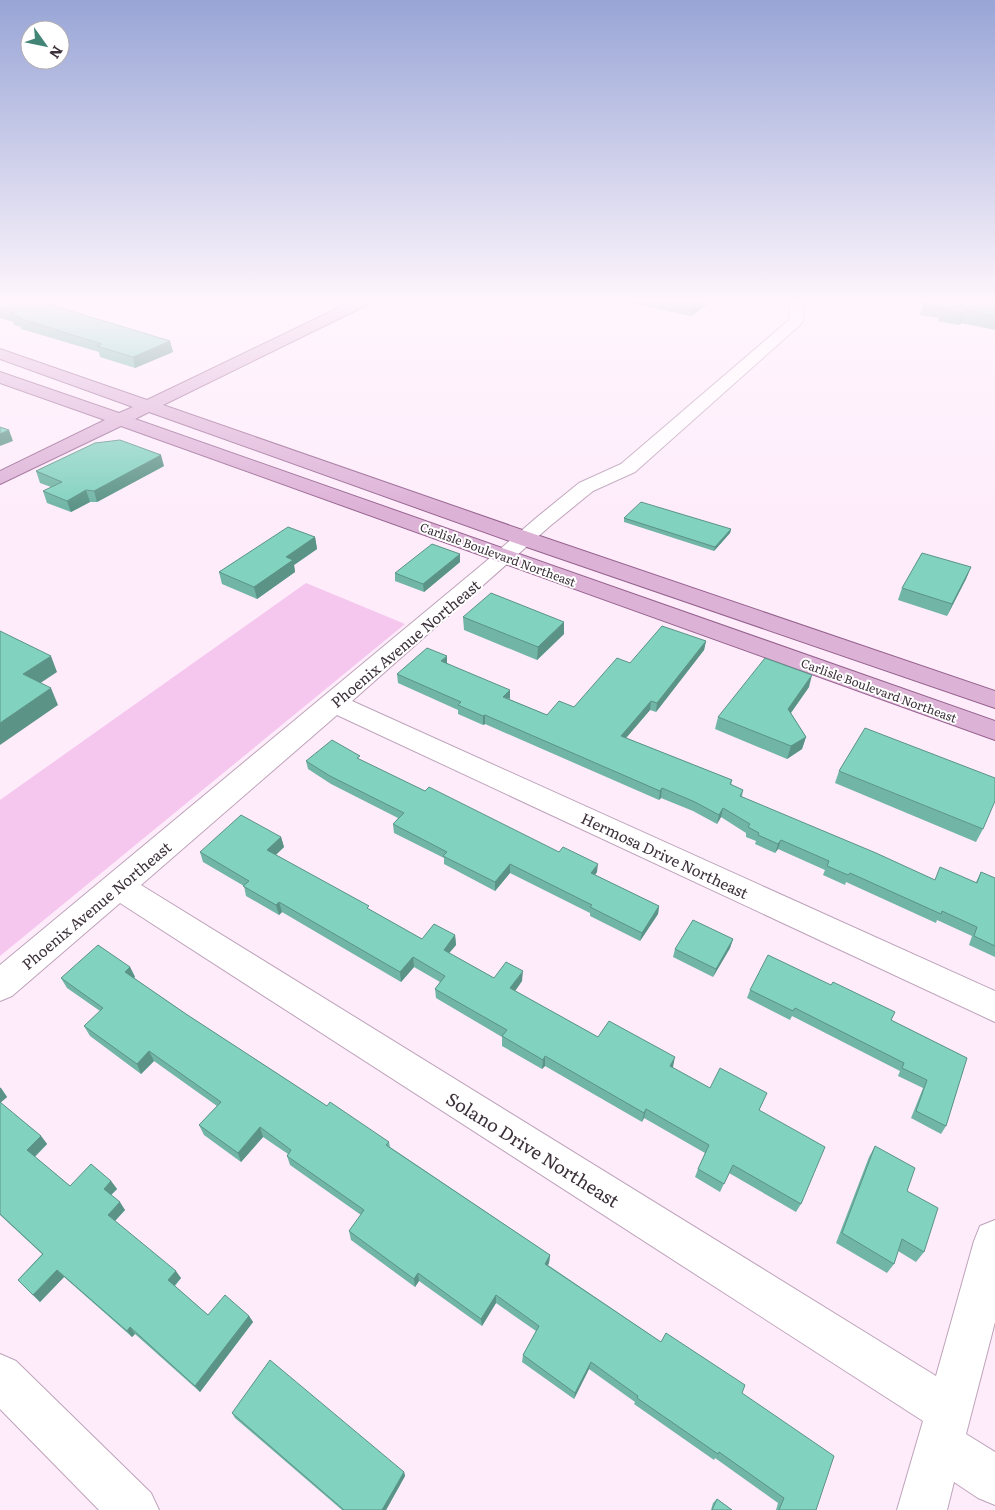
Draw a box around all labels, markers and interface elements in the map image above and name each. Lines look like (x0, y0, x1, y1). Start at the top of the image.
north arrow (20, 20, 70, 70)
text: N (45, 42, 68, 63)
street label: Carlisle Boulevard Northeast (418, 517, 579, 591)
street label: Phoenix Avenue Northeast (325, 573, 485, 713)
street label: Carlisle Boulevard Northeast (799, 653, 960, 727)
street label: Hermosa Drive Northeast (578, 806, 752, 904)
street label: Phoenix Avenue Northeast (16, 835, 176, 975)
street label: Solano Drive Northeast (441, 1085, 625, 1214)

